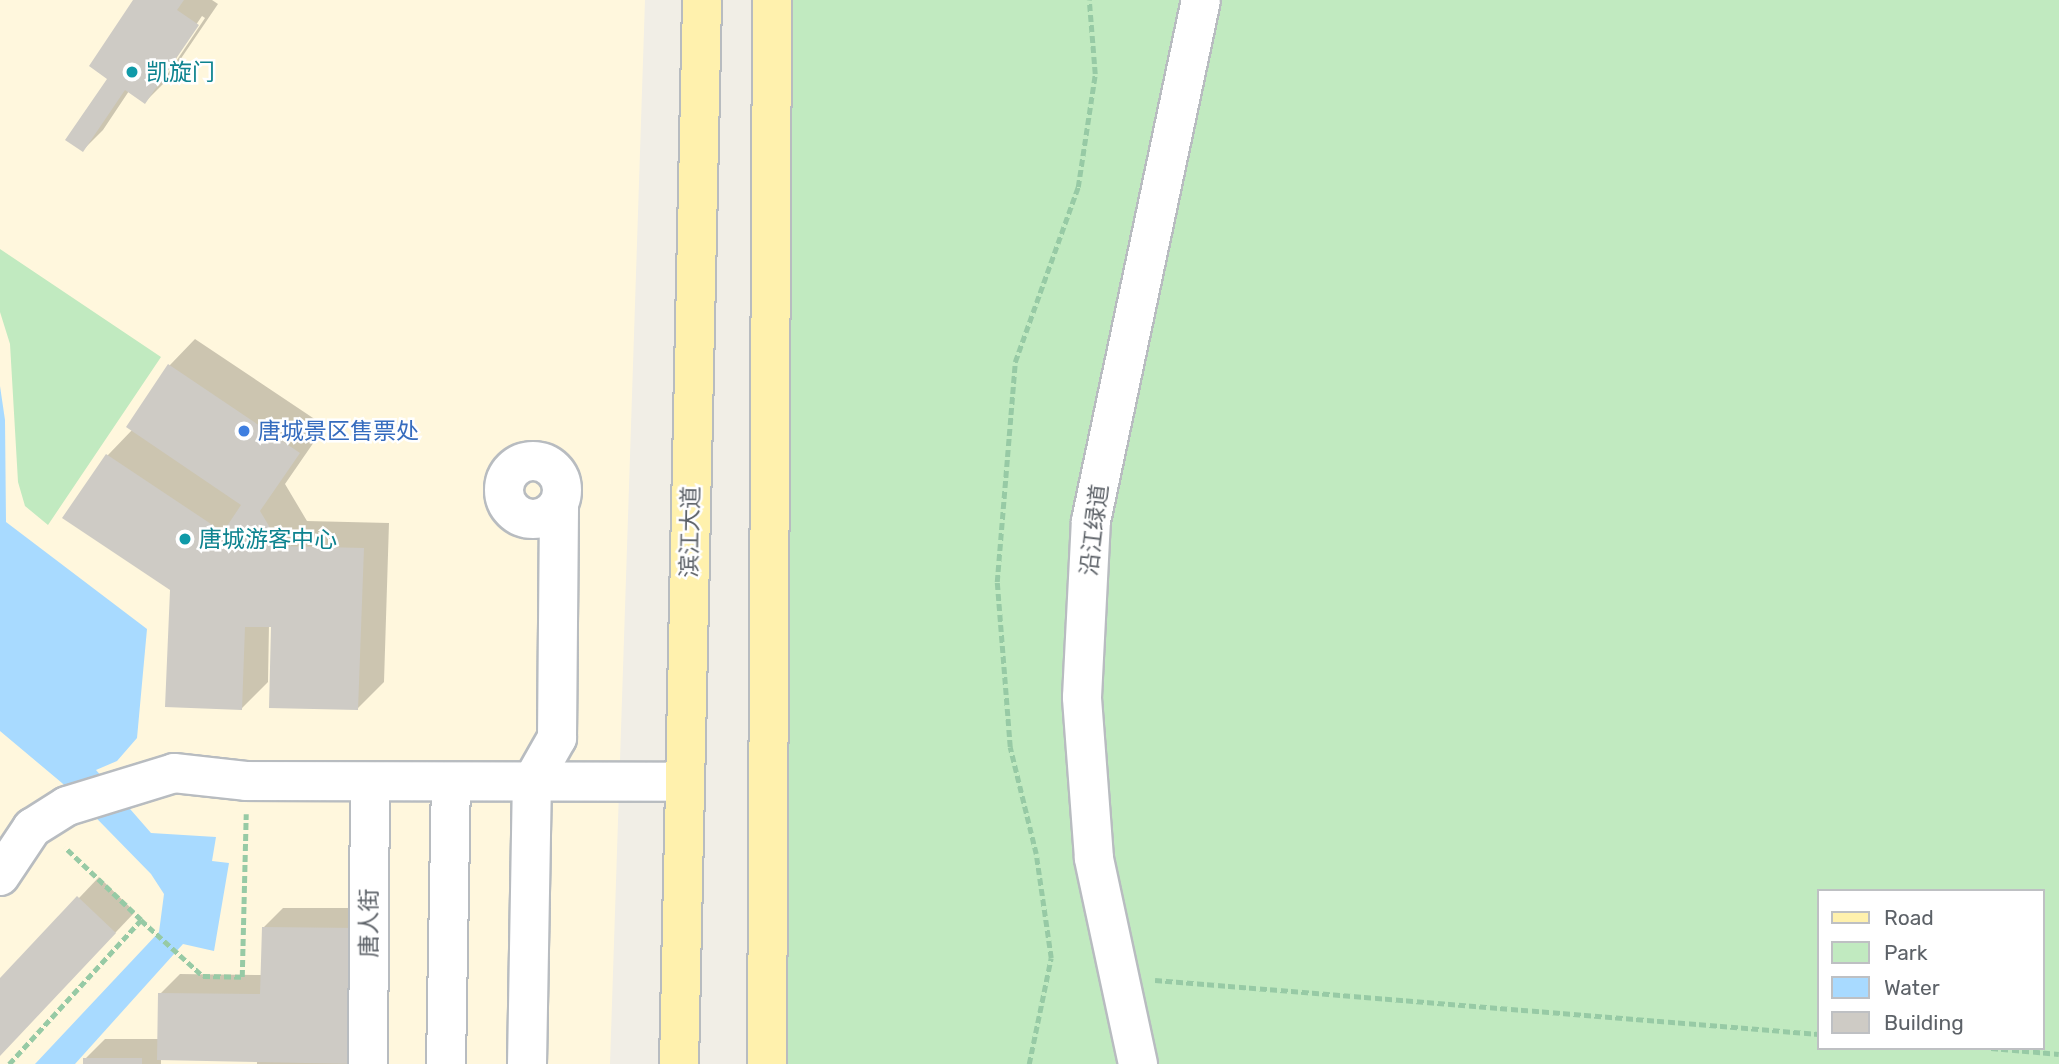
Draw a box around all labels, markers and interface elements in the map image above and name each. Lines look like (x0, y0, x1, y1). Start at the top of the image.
place label: 凯旋门 (146, 58, 215, 86)
marker: 凯旋门 (124, 64, 140, 80)
place label: 唐城景区售票处 (258, 417, 419, 445)
marker: 唐城景区售票处 (236, 423, 252, 439)
street label: 沿江绿道 (1075, 483, 1113, 577)
street label: 滨江大道 (675, 486, 705, 578)
place label: 唐城游客中心 (199, 525, 337, 553)
marker: 唐城游客中心 (177, 531, 193, 547)
street label: 唐人街 (355, 889, 383, 957)
legend (1818, 889, 2045, 1050)
text: Road (1884, 905, 1934, 930)
text: Park (1884, 940, 1928, 965)
text: Water (1884, 975, 1940, 1000)
text: Building (1884, 1010, 1964, 1035)

